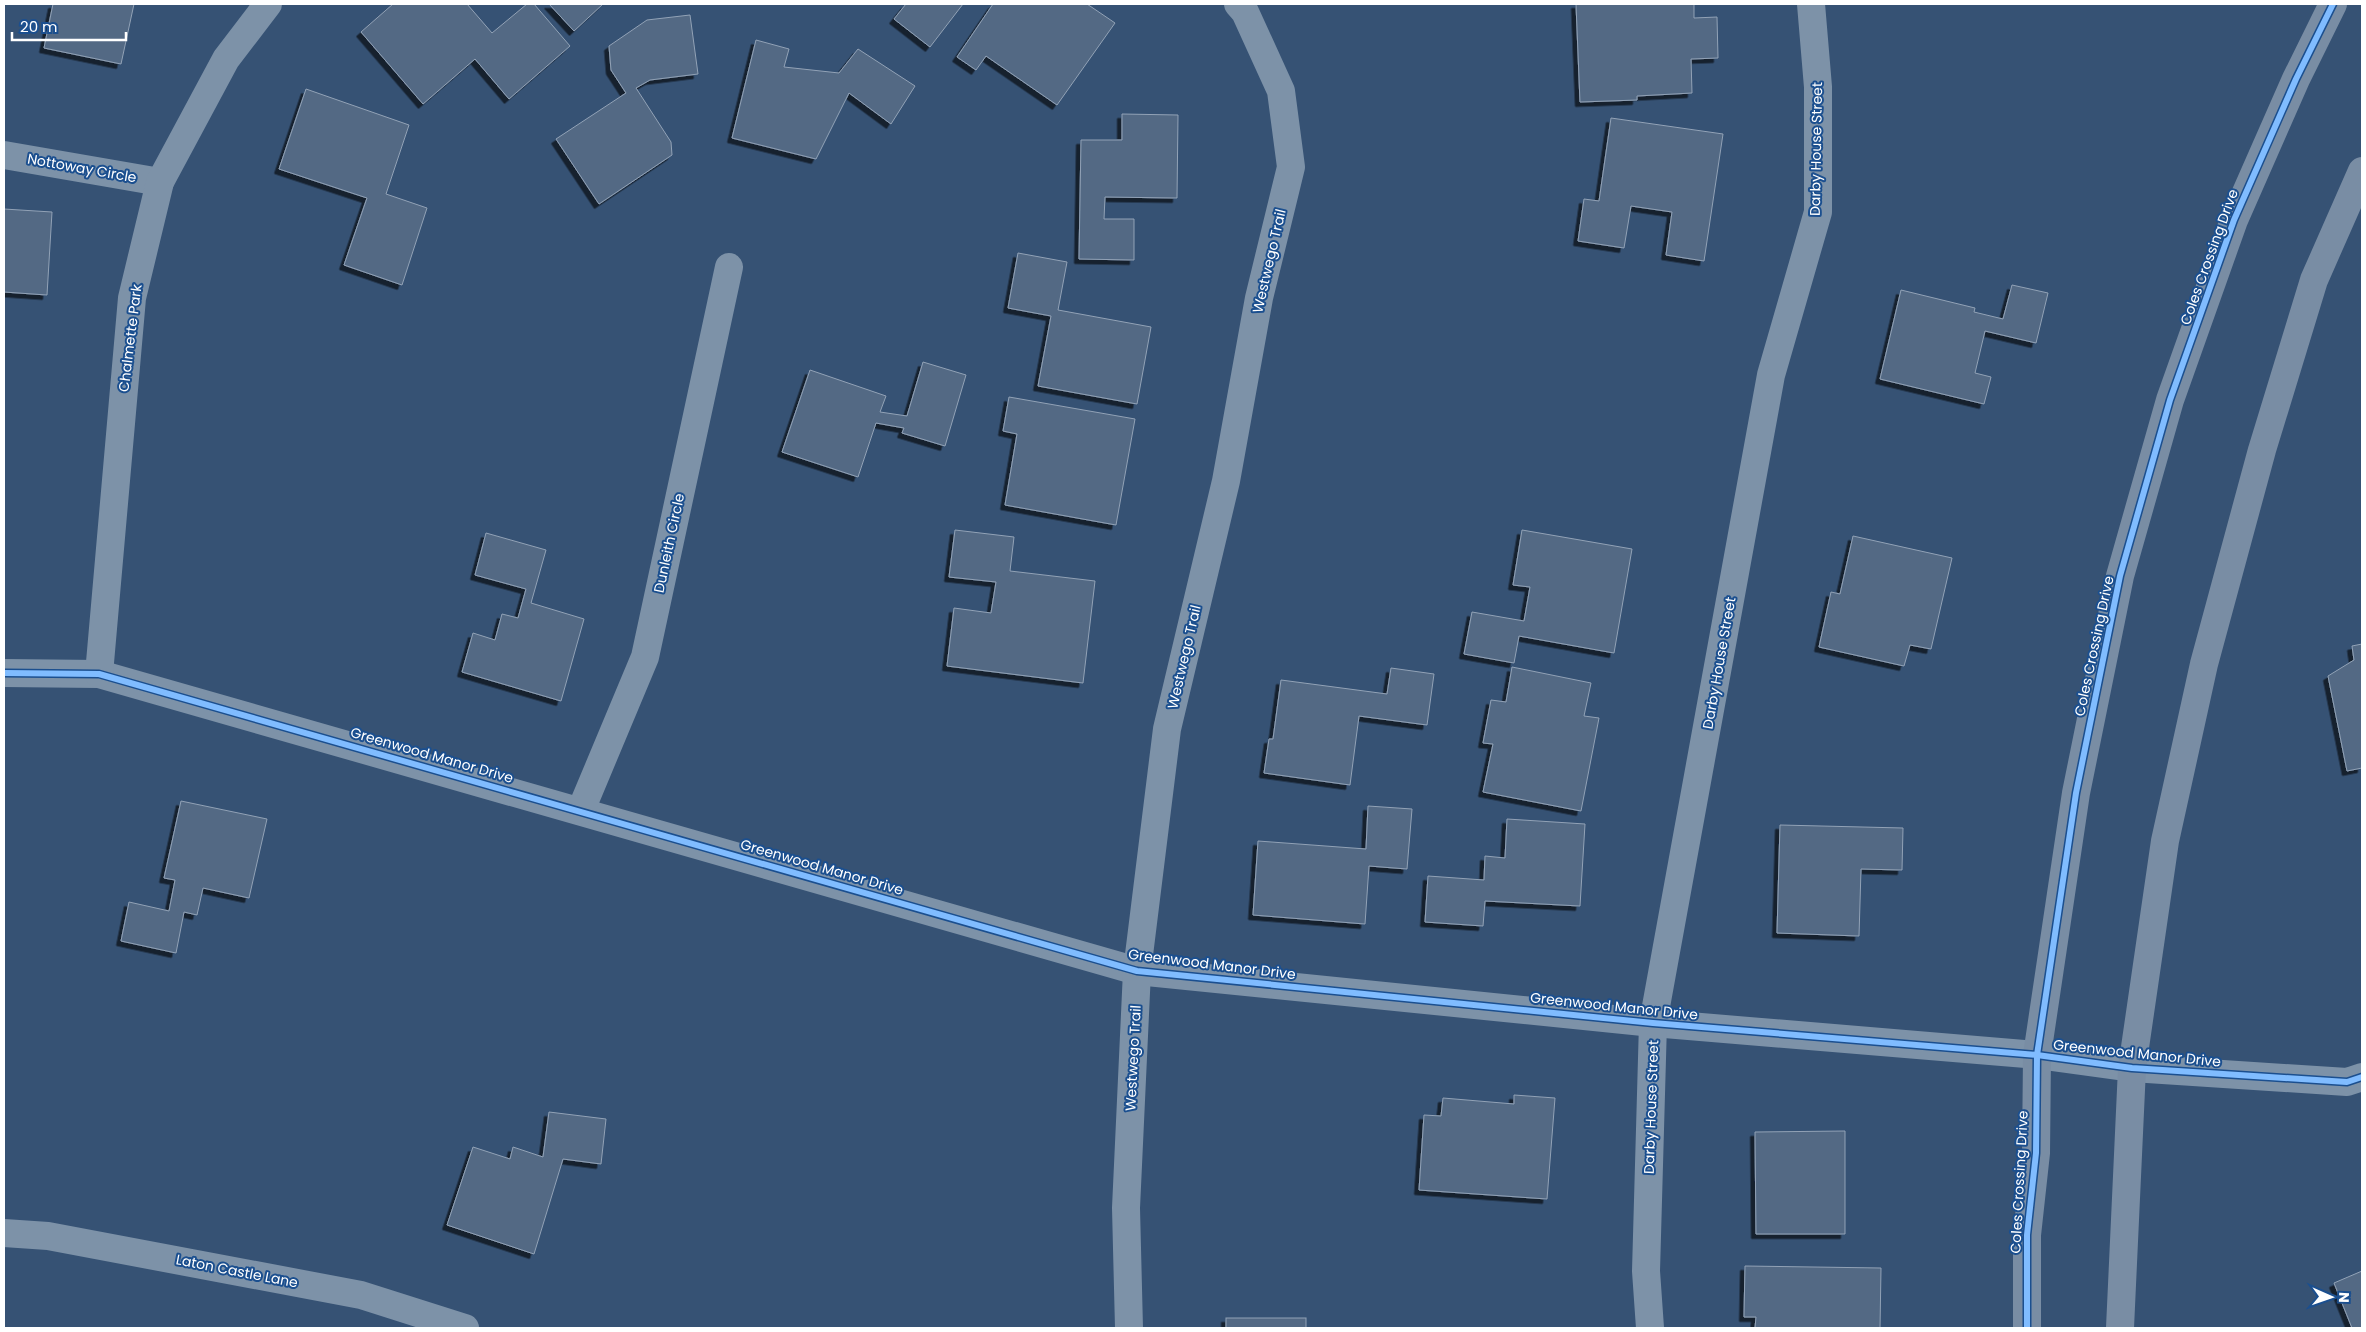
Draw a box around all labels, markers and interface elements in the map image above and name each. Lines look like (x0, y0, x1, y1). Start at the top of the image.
scale bar (12, 10, 126, 42)
text: 20 m (20, 16, 58, 37)
street label: Darby House Street (1805, 82, 1827, 216)
street label: Nottoway Circle (26, 149, 139, 188)
street label: Coles Crossing Drive (2175, 186, 2243, 328)
street label: Westwego Trail (1247, 207, 1291, 315)
street label: Chalmette Park (113, 282, 147, 393)
street label: Dunleith Circle (649, 491, 689, 595)
street label: Coles Crossing Drive (2069, 574, 2119, 718)
street label: Darby House Street (1698, 595, 1740, 731)
street label: Westwego Trail (1162, 603, 1206, 711)
street label: Greenwood Manor Drive (348, 722, 516, 788)
street label: Greenwood Manor Drive (738, 834, 906, 900)
street label: Greenwood Manor Drive (1127, 944, 1297, 984)
street label: Greenwood Manor Drive (1529, 987, 1699, 1025)
street label: Westwego Trail (1120, 1004, 1146, 1112)
street label: Greenwood Manor Drive (2052, 1034, 2222, 1072)
street label: Darby House Street (1639, 1040, 1663, 1174)
street label: Coles Crossing Drive (2005, 1110, 2033, 1254)
street label: Laton Castle Lane (174, 1249, 300, 1293)
north arrow (2306, 1272, 2356, 1322)
text: N (2334, 1292, 2354, 1303)

